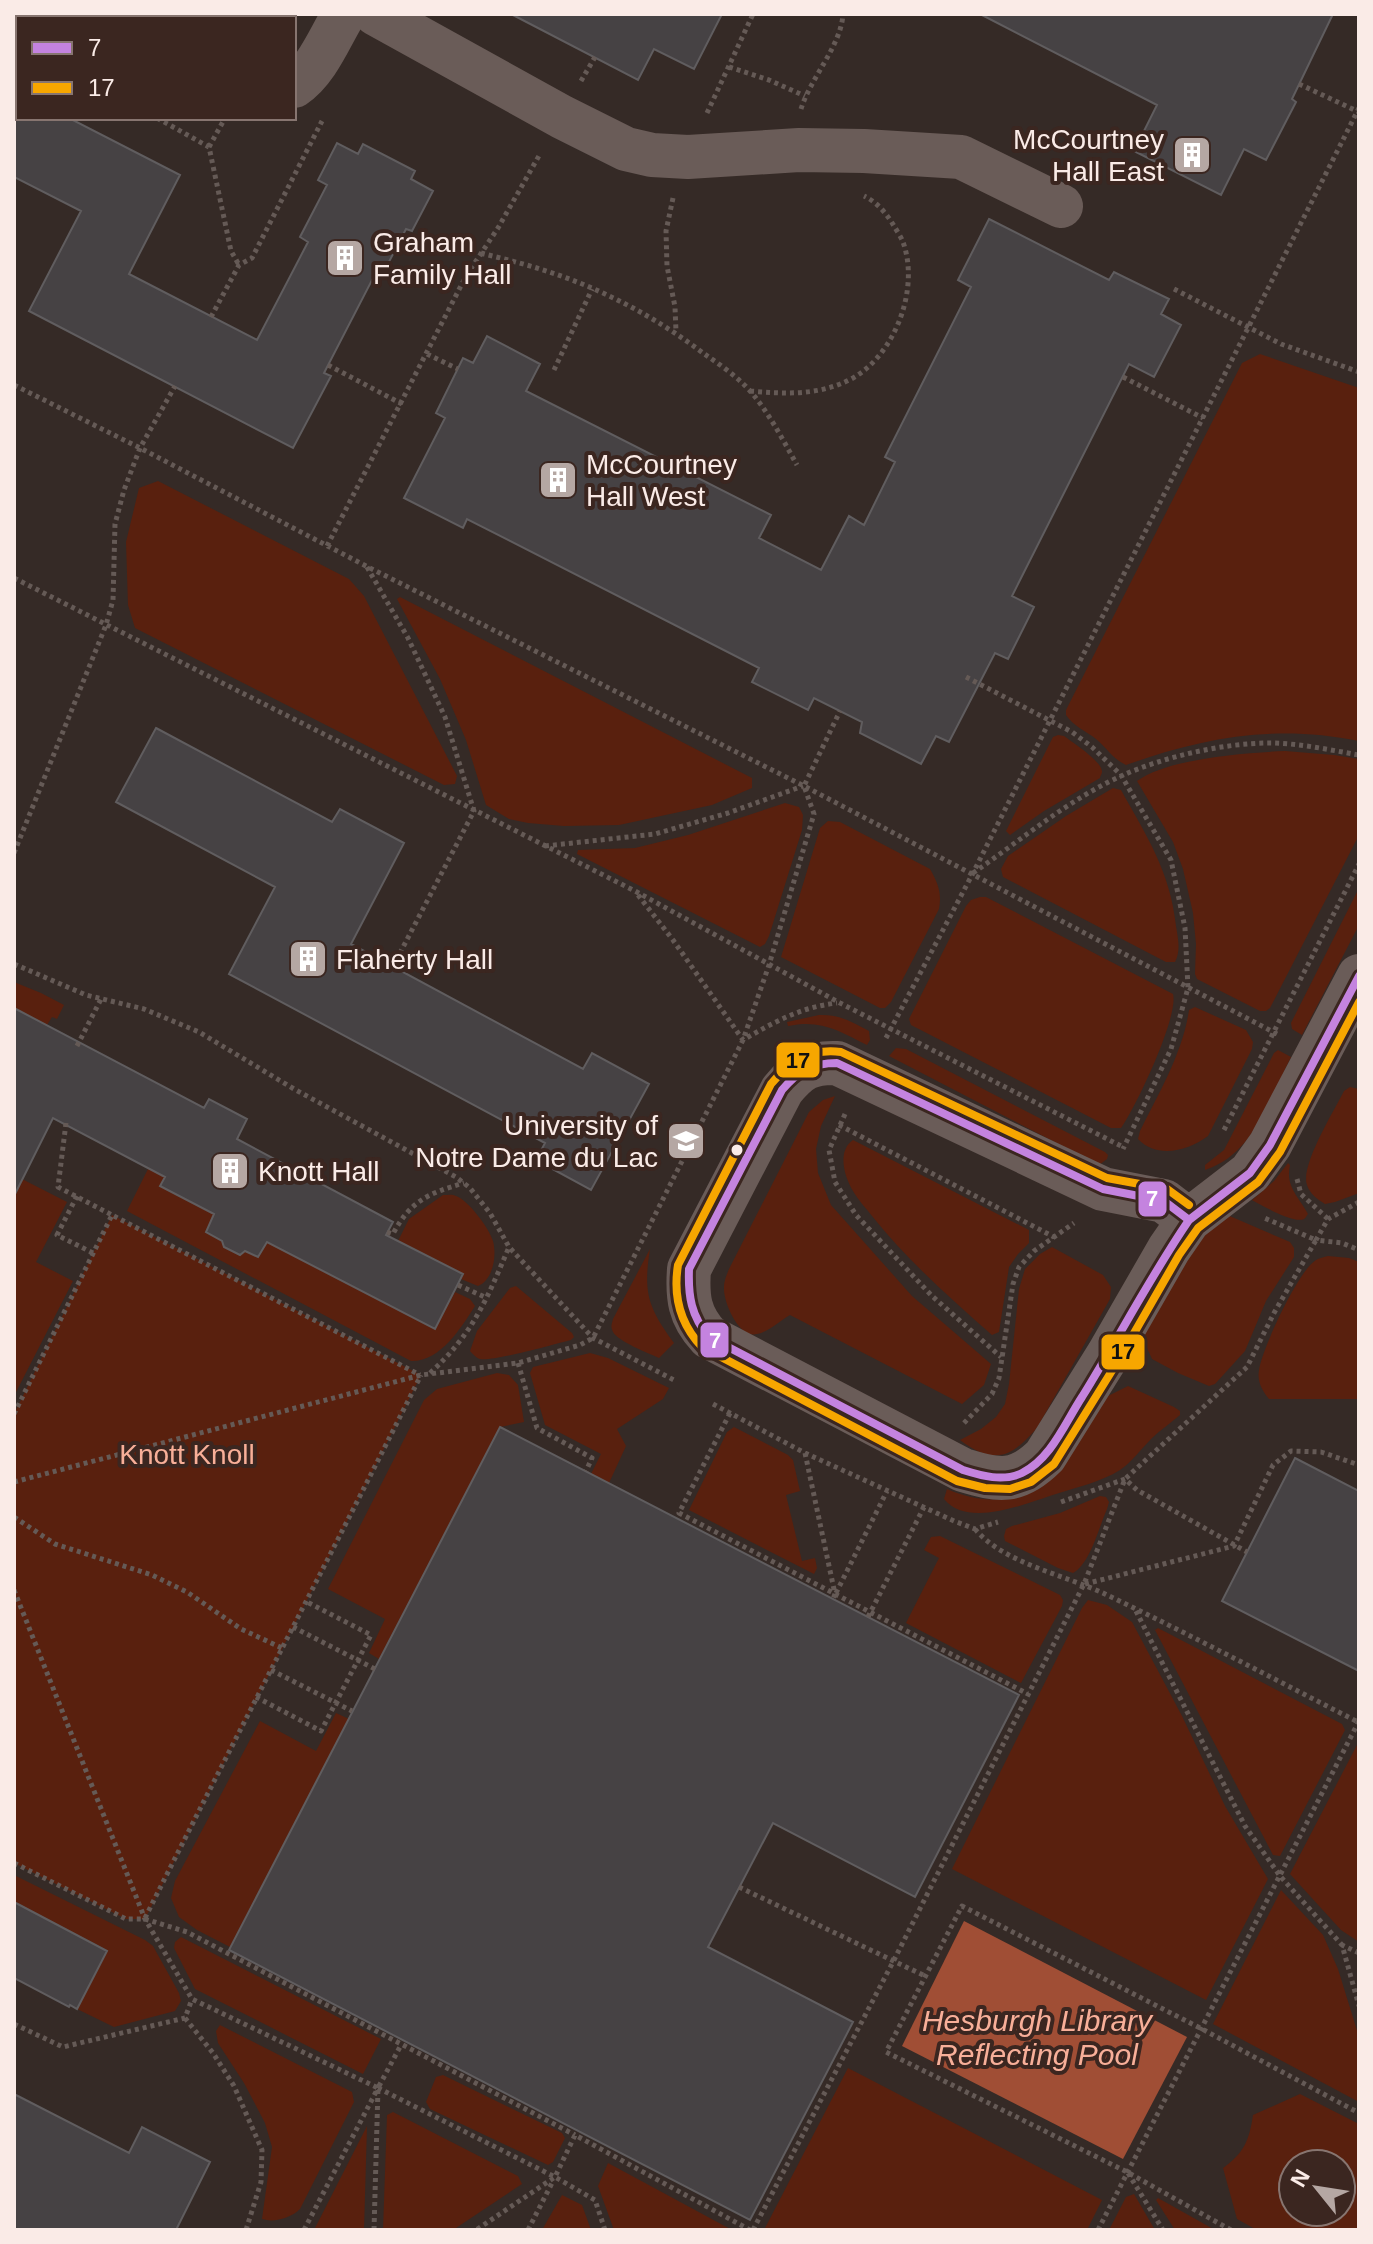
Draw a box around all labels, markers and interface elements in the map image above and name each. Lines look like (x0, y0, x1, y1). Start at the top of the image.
legend (16, 16, 296, 120)
text: 7 (88, 34, 101, 61)
text: 17 (88, 74, 115, 101)
place label: McCourtney Hall East (1013, 124, 1164, 187)
building icon: McCourtney Hall East (1171, 134, 1213, 176)
place label: Graham Family Hall (373, 227, 511, 290)
building icon: Graham Family Hall (324, 237, 366, 279)
place label: McCourtney Hall West (586, 449, 737, 512)
building icon: McCourtney Hall West (537, 459, 579, 501)
building icon: Flaherty Hall (287, 938, 329, 980)
place label: Flaherty Hall (336, 944, 493, 975)
line badge: 17 (775, 1041, 821, 1079)
text: 17 (786, 1048, 810, 1073)
place label: University of Notre Dame du Lac (415, 1110, 658, 1173)
school or university icon: University of Notre Dame du Lac (665, 1120, 707, 1162)
unlabelled marker (729, 1142, 745, 1158)
building icon: Knott Hall (209, 1150, 251, 1192)
place label: Knott Hall (258, 1156, 379, 1187)
line badge: 7 (1137, 1180, 1168, 1218)
text: 7 (1146, 1186, 1158, 1211)
line badge: 7 (699, 1321, 730, 1359)
text: 7 (709, 1328, 721, 1353)
line badge: 17 (1100, 1333, 1146, 1371)
text: 17 (1111, 1339, 1135, 1364)
park label: Knott Knoll (119, 1439, 255, 1470)
water label: Hesburgh Library Reflecting Pool (922, 2004, 1154, 2071)
north arrow (1277, 2148, 1357, 2228)
text: N (1285, 2165, 1315, 2191)

